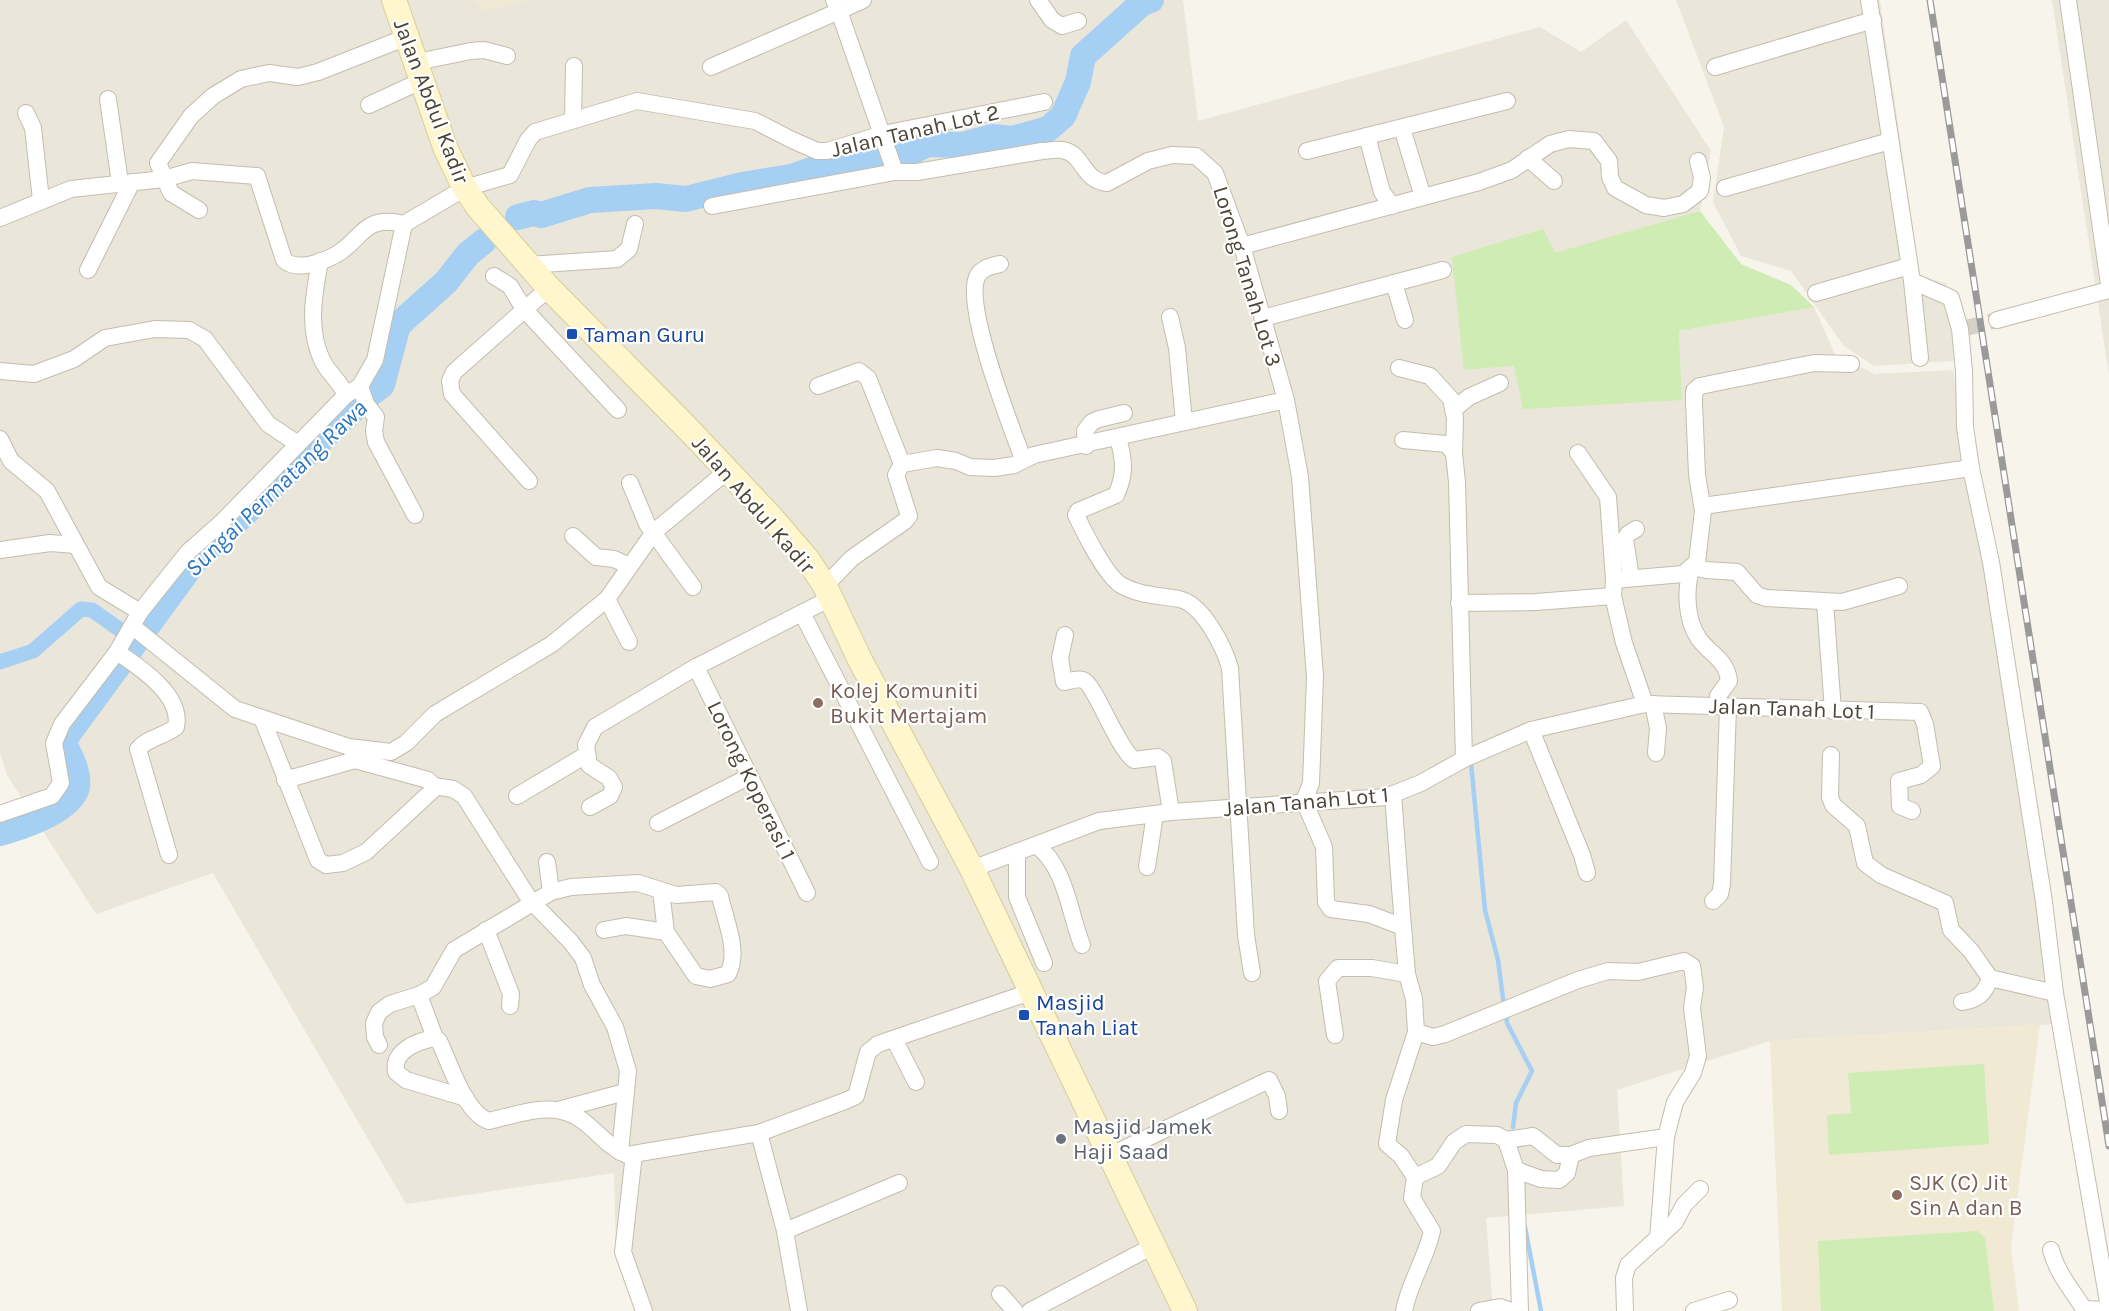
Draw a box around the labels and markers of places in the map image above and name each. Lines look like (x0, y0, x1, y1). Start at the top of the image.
place label: Taman Guru (584, 322, 705, 348)
marker: Taman Guru (565, 327, 579, 341)
place label: Kolej Komuniti Bukit Mertajam (830, 678, 987, 729)
marker: Kolej Komuniti Bukit Mertajam (811, 696, 825, 710)
place label: Masjid Tanah Liat (1036, 990, 1138, 1041)
marker: Masjid Tanah Liat (1017, 1008, 1031, 1022)
place label: Masjid Jamek Haji Saad (1073, 1114, 1212, 1165)
marker: Masjid Jamek Haji Saad (1054, 1132, 1068, 1146)
place label: SJK (C) Jit Sin A dan B (1909, 1170, 2023, 1221)
marker: SJK (C) Jit Sin A dan B (1890, 1188, 1904, 1202)

